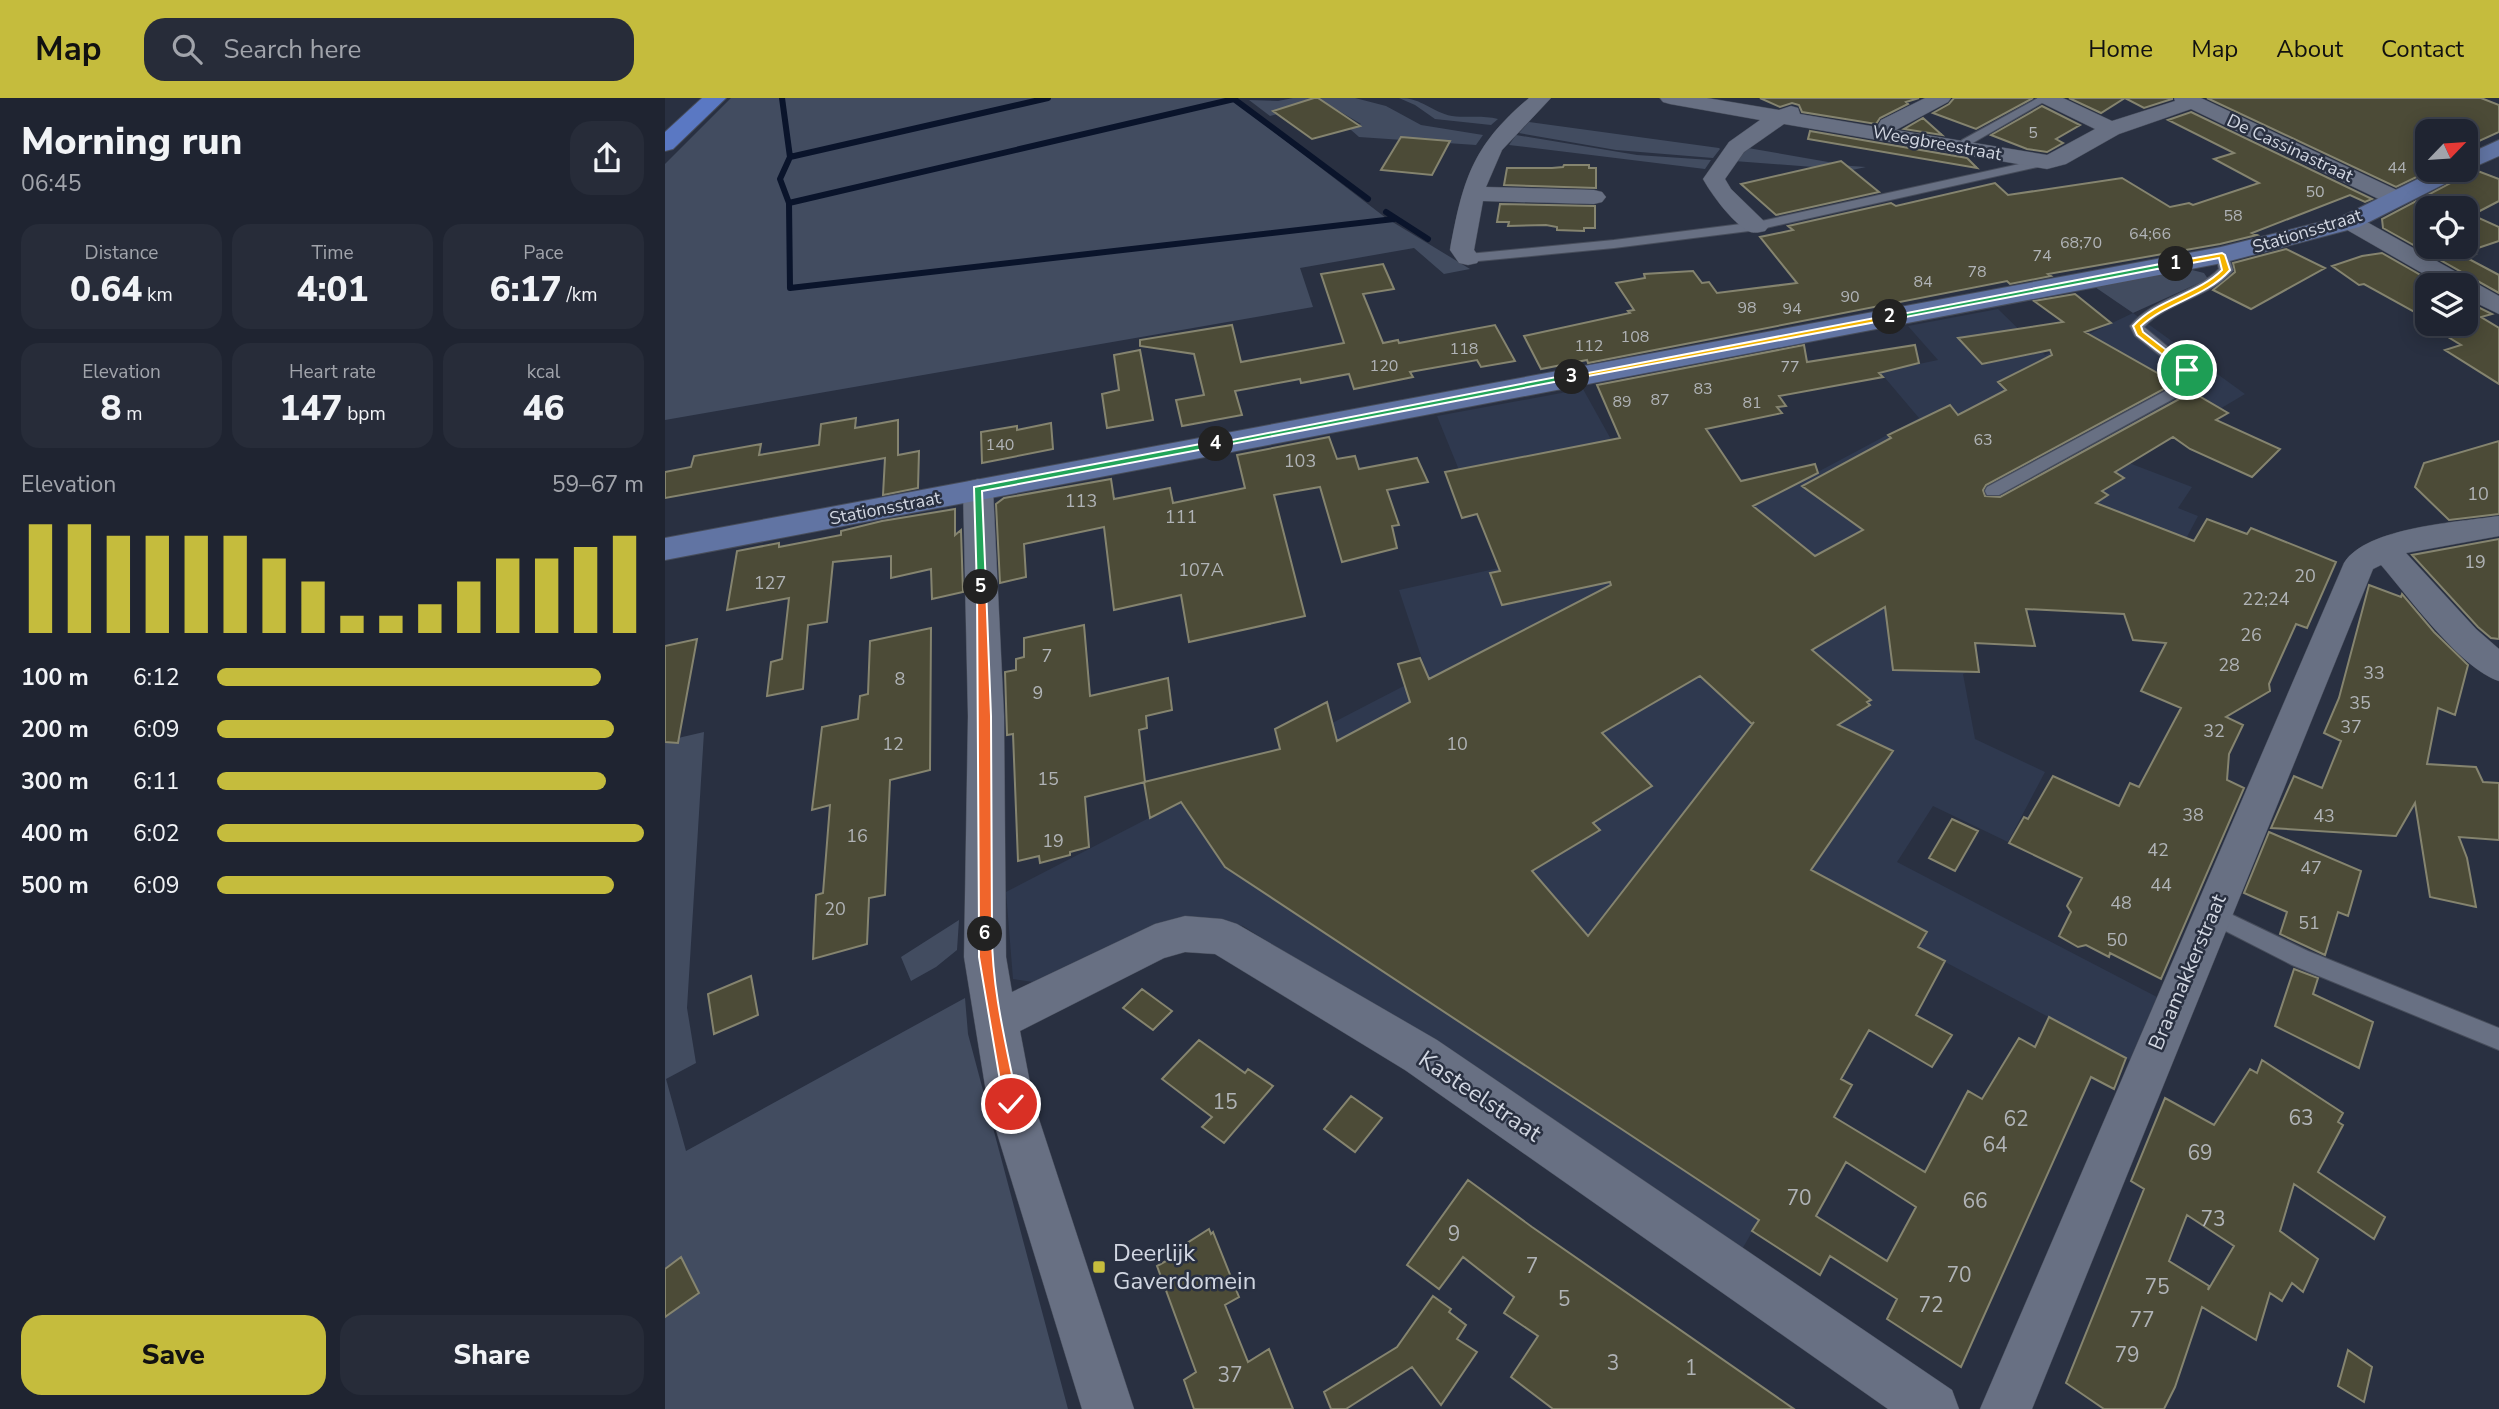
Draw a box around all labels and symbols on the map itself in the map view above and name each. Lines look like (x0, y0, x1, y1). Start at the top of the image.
street label: De Cassinastraat (2223, 108, 2358, 188)
north arrow (2415, 119, 2478, 182)
street label: Weegbreestraat (1870, 120, 2004, 166)
house number: 5 (2028, 122, 2038, 144)
house number: 44 (2387, 157, 2407, 179)
house number: 50 (2305, 181, 2325, 203)
street label: Stationsstraat (2250, 203, 2365, 259)
house number: 58 (2223, 205, 2243, 227)
house number: 64;66 (2129, 223, 2171, 245)
house number: 68;70 (2060, 232, 2102, 254)
house number: 74 (2032, 245, 2052, 267)
pin: 1 (2159, 246, 2193, 282)
house number: 78 (1967, 261, 1987, 283)
house number: 84 (1913, 271, 1933, 293)
house number: 90 (1840, 286, 1860, 308)
house number: 98 (1737, 297, 1757, 319)
house number: 94 (1782, 298, 1802, 320)
pin: 2 (1873, 300, 1907, 334)
house number: 108 (1621, 326, 1649, 348)
house number: 112 (1575, 335, 1603, 357)
house number: 118 (1450, 338, 1478, 360)
pin (2157, 340, 2217, 400)
house number: 120 (1370, 355, 1398, 377)
house number: 77 (1780, 356, 1800, 378)
pin: 3 (1555, 360, 1590, 394)
house number: 83 (1693, 378, 1713, 400)
house number: 87 (1650, 389, 1670, 411)
house number: 89 (1612, 391, 1632, 413)
house number: 81 (1742, 392, 1762, 414)
pin: 4 (1199, 426, 1233, 462)
house number: 63 (1973, 429, 1993, 451)
house number: 140 (986, 434, 1014, 456)
house number: 103 (1284, 449, 1316, 473)
house number: 10 (2467, 482, 2489, 506)
street label: Stationsstraat (827, 485, 943, 531)
house number: 113 (1065, 489, 1097, 513)
house number: 111 (1165, 505, 1197, 529)
house number: 19 (2464, 550, 2486, 574)
house number: 107A (1178, 558, 1224, 582)
house number: 20 (2294, 564, 2316, 588)
pin: 5 (963, 570, 999, 604)
house number: 127 (754, 571, 786, 595)
house number: 22;24 (2242, 587, 2290, 611)
house number: 26 (2240, 623, 2262, 647)
house number: 7 (1042, 644, 1052, 668)
house number: 28 (2218, 653, 2240, 677)
house number: 33 (2363, 661, 2385, 685)
house number: 8 (895, 667, 905, 691)
house number: 9 (1033, 681, 1043, 705)
house number: 35 (2349, 691, 2371, 715)
house number: 37 (2340, 715, 2362, 739)
house number: 32 (2203, 719, 2225, 743)
house number: 12 (882, 732, 904, 756)
house number: 10 (1446, 732, 1468, 756)
house number: 15 (1037, 767, 1059, 791)
house number: 38 (2182, 803, 2204, 827)
house number: 43 (2313, 804, 2335, 828)
house number: 16 (846, 824, 868, 848)
house number: 19 (1042, 829, 1064, 853)
house number: 42 (2147, 838, 2169, 862)
house number: 47 (2300, 856, 2322, 880)
house number: 44 (2150, 873, 2172, 897)
street label: Braamakkerstraat (2142, 889, 2233, 1054)
house number: 48 (2110, 891, 2132, 915)
house number: 20 (824, 897, 846, 921)
house number: 51 (2298, 911, 2320, 935)
pin: 6 (967, 916, 1003, 952)
house number: 50 (2106, 928, 2128, 952)
street label: Kasteelstraat (1412, 1043, 1548, 1149)
pin (981, 1074, 1041, 1134)
house number: 15 (1212, 1088, 1238, 1116)
house number: 63 (2288, 1104, 2314, 1132)
house number: 62 (2003, 1105, 2029, 1133)
house number: 64 (1982, 1131, 2008, 1159)
house number: 69 (2187, 1139, 2213, 1167)
house number: 70 (1786, 1184, 1812, 1212)
house number: 66 (1962, 1187, 1988, 1215)
house number: 73 (2200, 1205, 2226, 1233)
house number: 9 (1448, 1220, 1460, 1248)
place label: Deerlijk Gaverdomein (1113, 1237, 1256, 1297)
house number: 7 (1526, 1252, 1538, 1280)
marker: Deerlijk Gaverdomein (1091, 1259, 1107, 1275)
house number: 70 (1946, 1261, 1972, 1289)
house number: 75 (2144, 1273, 2170, 1301)
house number: 5 (1558, 1285, 1570, 1313)
house number: 72 (1918, 1291, 1944, 1319)
house number: 77 (2129, 1306, 2155, 1334)
house number: 79 (2114, 1341, 2140, 1369)
house number: 3 (1607, 1349, 1619, 1377)
house number: 1 (1685, 1354, 1697, 1382)
house number: 37 (1217, 1361, 1243, 1389)

